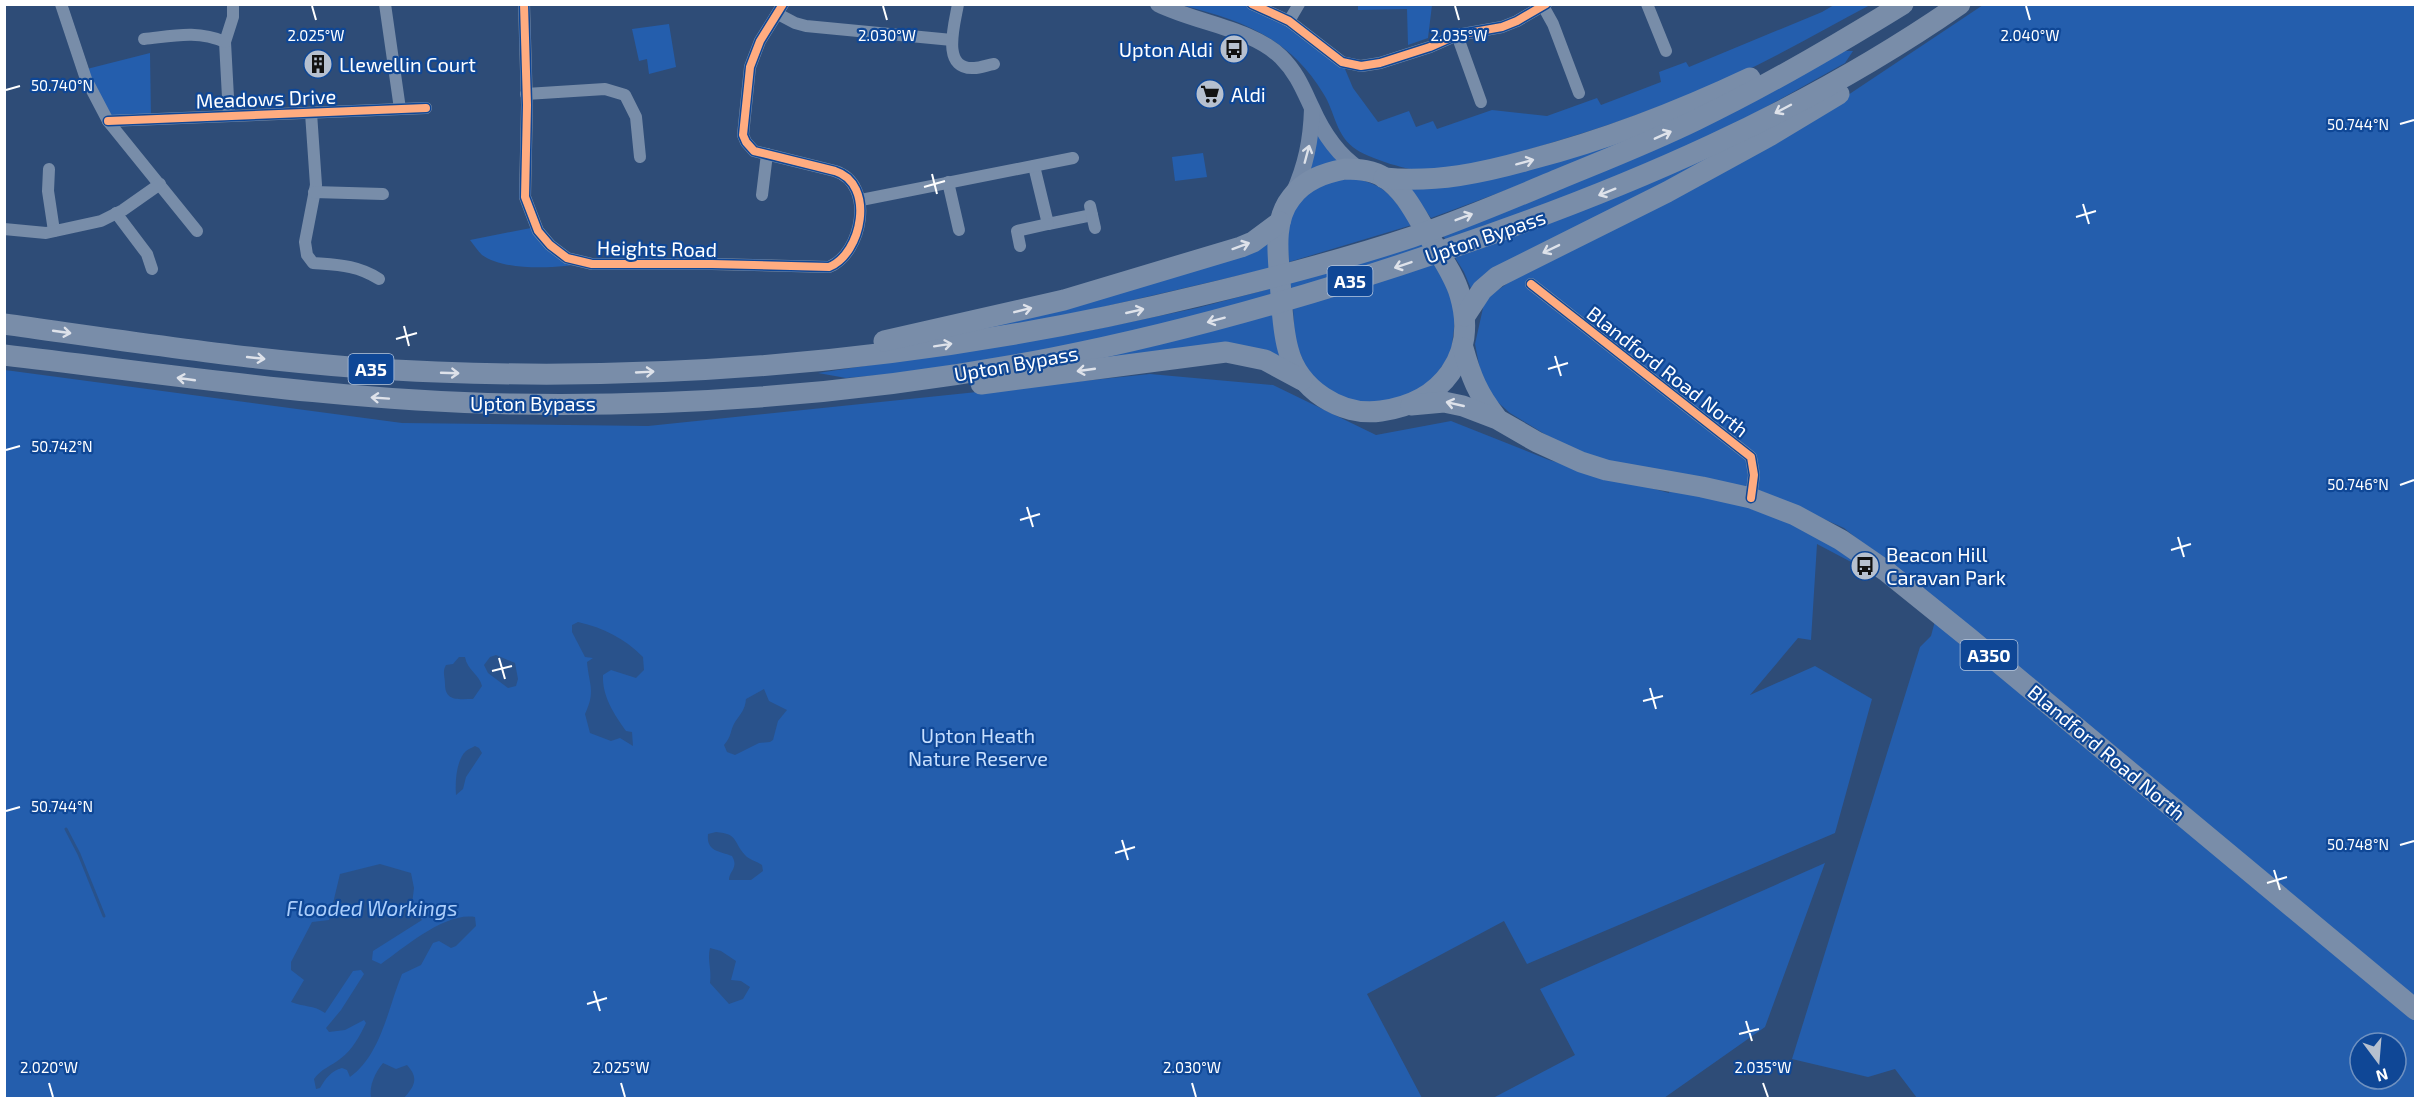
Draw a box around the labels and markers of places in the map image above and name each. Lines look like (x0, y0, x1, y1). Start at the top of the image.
bus stop icon: Upton Aldi (1218, 33, 1250, 65)
place label: Upton Aldi (1119, 37, 1213, 61)
building icon: Llewellin Court (302, 48, 334, 80)
place label: Llewellin Court (339, 52, 476, 76)
supermarket icon: Aldi (1194, 78, 1226, 110)
place label: Aldi (1231, 82, 1266, 106)
place label: Beacon Hill Caravan Park (1886, 542, 2006, 589)
bus stop icon: Beacon Hill Caravan Park (1849, 550, 1881, 582)

